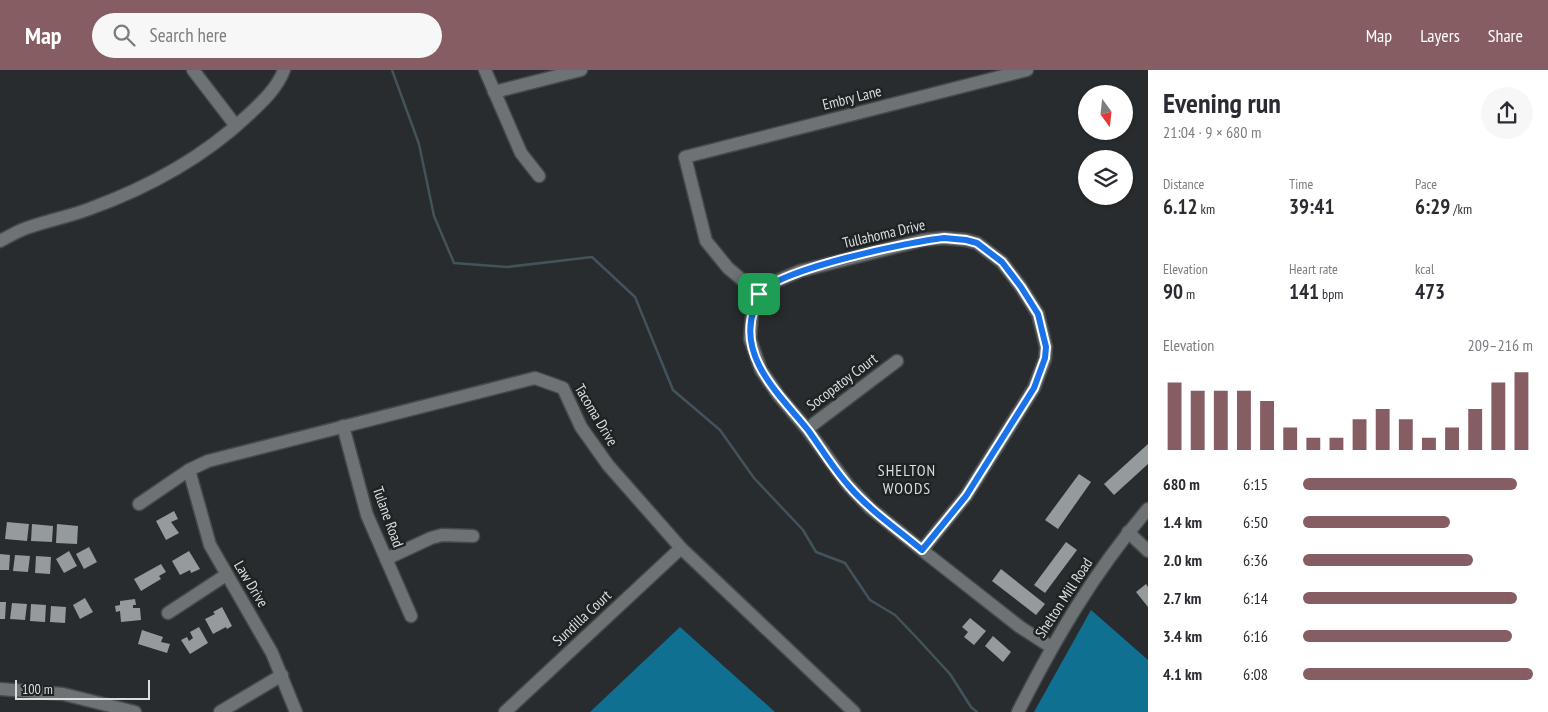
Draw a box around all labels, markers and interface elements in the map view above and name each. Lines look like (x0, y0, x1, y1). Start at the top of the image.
search box (92, 13, 442, 58)
text: Map (25, 20, 62, 51)
icon: search (110, 21, 138, 49)
text: Search here (150, 23, 227, 47)
text: Map (1366, 24, 1392, 47)
text: Layers (1420, 24, 1460, 47)
text: Share (1488, 24, 1523, 47)
street label: Embry Lane (820, 81, 883, 114)
text: Evening run (1163, 84, 1281, 121)
north arrow (1078, 85, 1132, 140)
map controls (1078, 85, 1133, 205)
button: share (1481, 87, 1533, 139)
text: 21:04 · 9 × 680 m (1163, 122, 1261, 142)
button: layers (1078, 150, 1133, 205)
text: Distance (1163, 175, 1204, 193)
text: Time (1289, 175, 1313, 193)
text: Pace (1415, 175, 1437, 193)
text: 6.12 (1163, 193, 1198, 220)
text: 39:41 (1289, 193, 1334, 220)
text: 6:29 (1415, 193, 1450, 220)
text: km (1198, 200, 1215, 218)
text: /km (1450, 200, 1472, 218)
street label: Tullahoma Drive (841, 215, 927, 252)
text: Elevation (1163, 260, 1208, 278)
text: Heart rate (1289, 260, 1338, 278)
text: kcal (1415, 260, 1434, 278)
pin (738, 273, 780, 315)
text: 90 (1163, 278, 1183, 305)
text: 141 (1289, 278, 1319, 305)
text: 473 (1415, 278, 1445, 305)
icon: arrive (745, 280, 773, 308)
text: m (1183, 285, 1195, 303)
text: bpm (1319, 285, 1343, 303)
text: Elevation (1163, 335, 1214, 355)
text: 209–216 m (1468, 335, 1533, 355)
street label: Socopatoy Court (803, 349, 881, 414)
street label: Tacoma Drive (570, 380, 622, 449)
district label: SHELTON WOODS (878, 460, 936, 498)
text: 680 m (1163, 474, 1200, 494)
text: 6:15 (1243, 474, 1268, 494)
street label: Tulane Road (369, 484, 408, 550)
text: 1.4 km (1163, 512, 1202, 532)
text: 6:50 (1243, 512, 1268, 532)
text: 2.0 km (1163, 550, 1202, 570)
text: 6:36 (1243, 550, 1268, 570)
street label: Shelton Mill Road (1031, 554, 1096, 641)
street label: Law Drive (230, 557, 273, 610)
street label: Sundilla Court (548, 586, 615, 650)
text: 2.7 km (1163, 588, 1201, 608)
text: 6:14 (1243, 588, 1268, 608)
text: 3.4 km (1163, 626, 1202, 646)
text: 6:16 (1243, 626, 1268, 646)
text: 4.1 km (1163, 664, 1202, 684)
text: 6:08 (1243, 664, 1268, 684)
scale bar (15, 677, 150, 700)
text: 100 m (22, 680, 53, 698)

